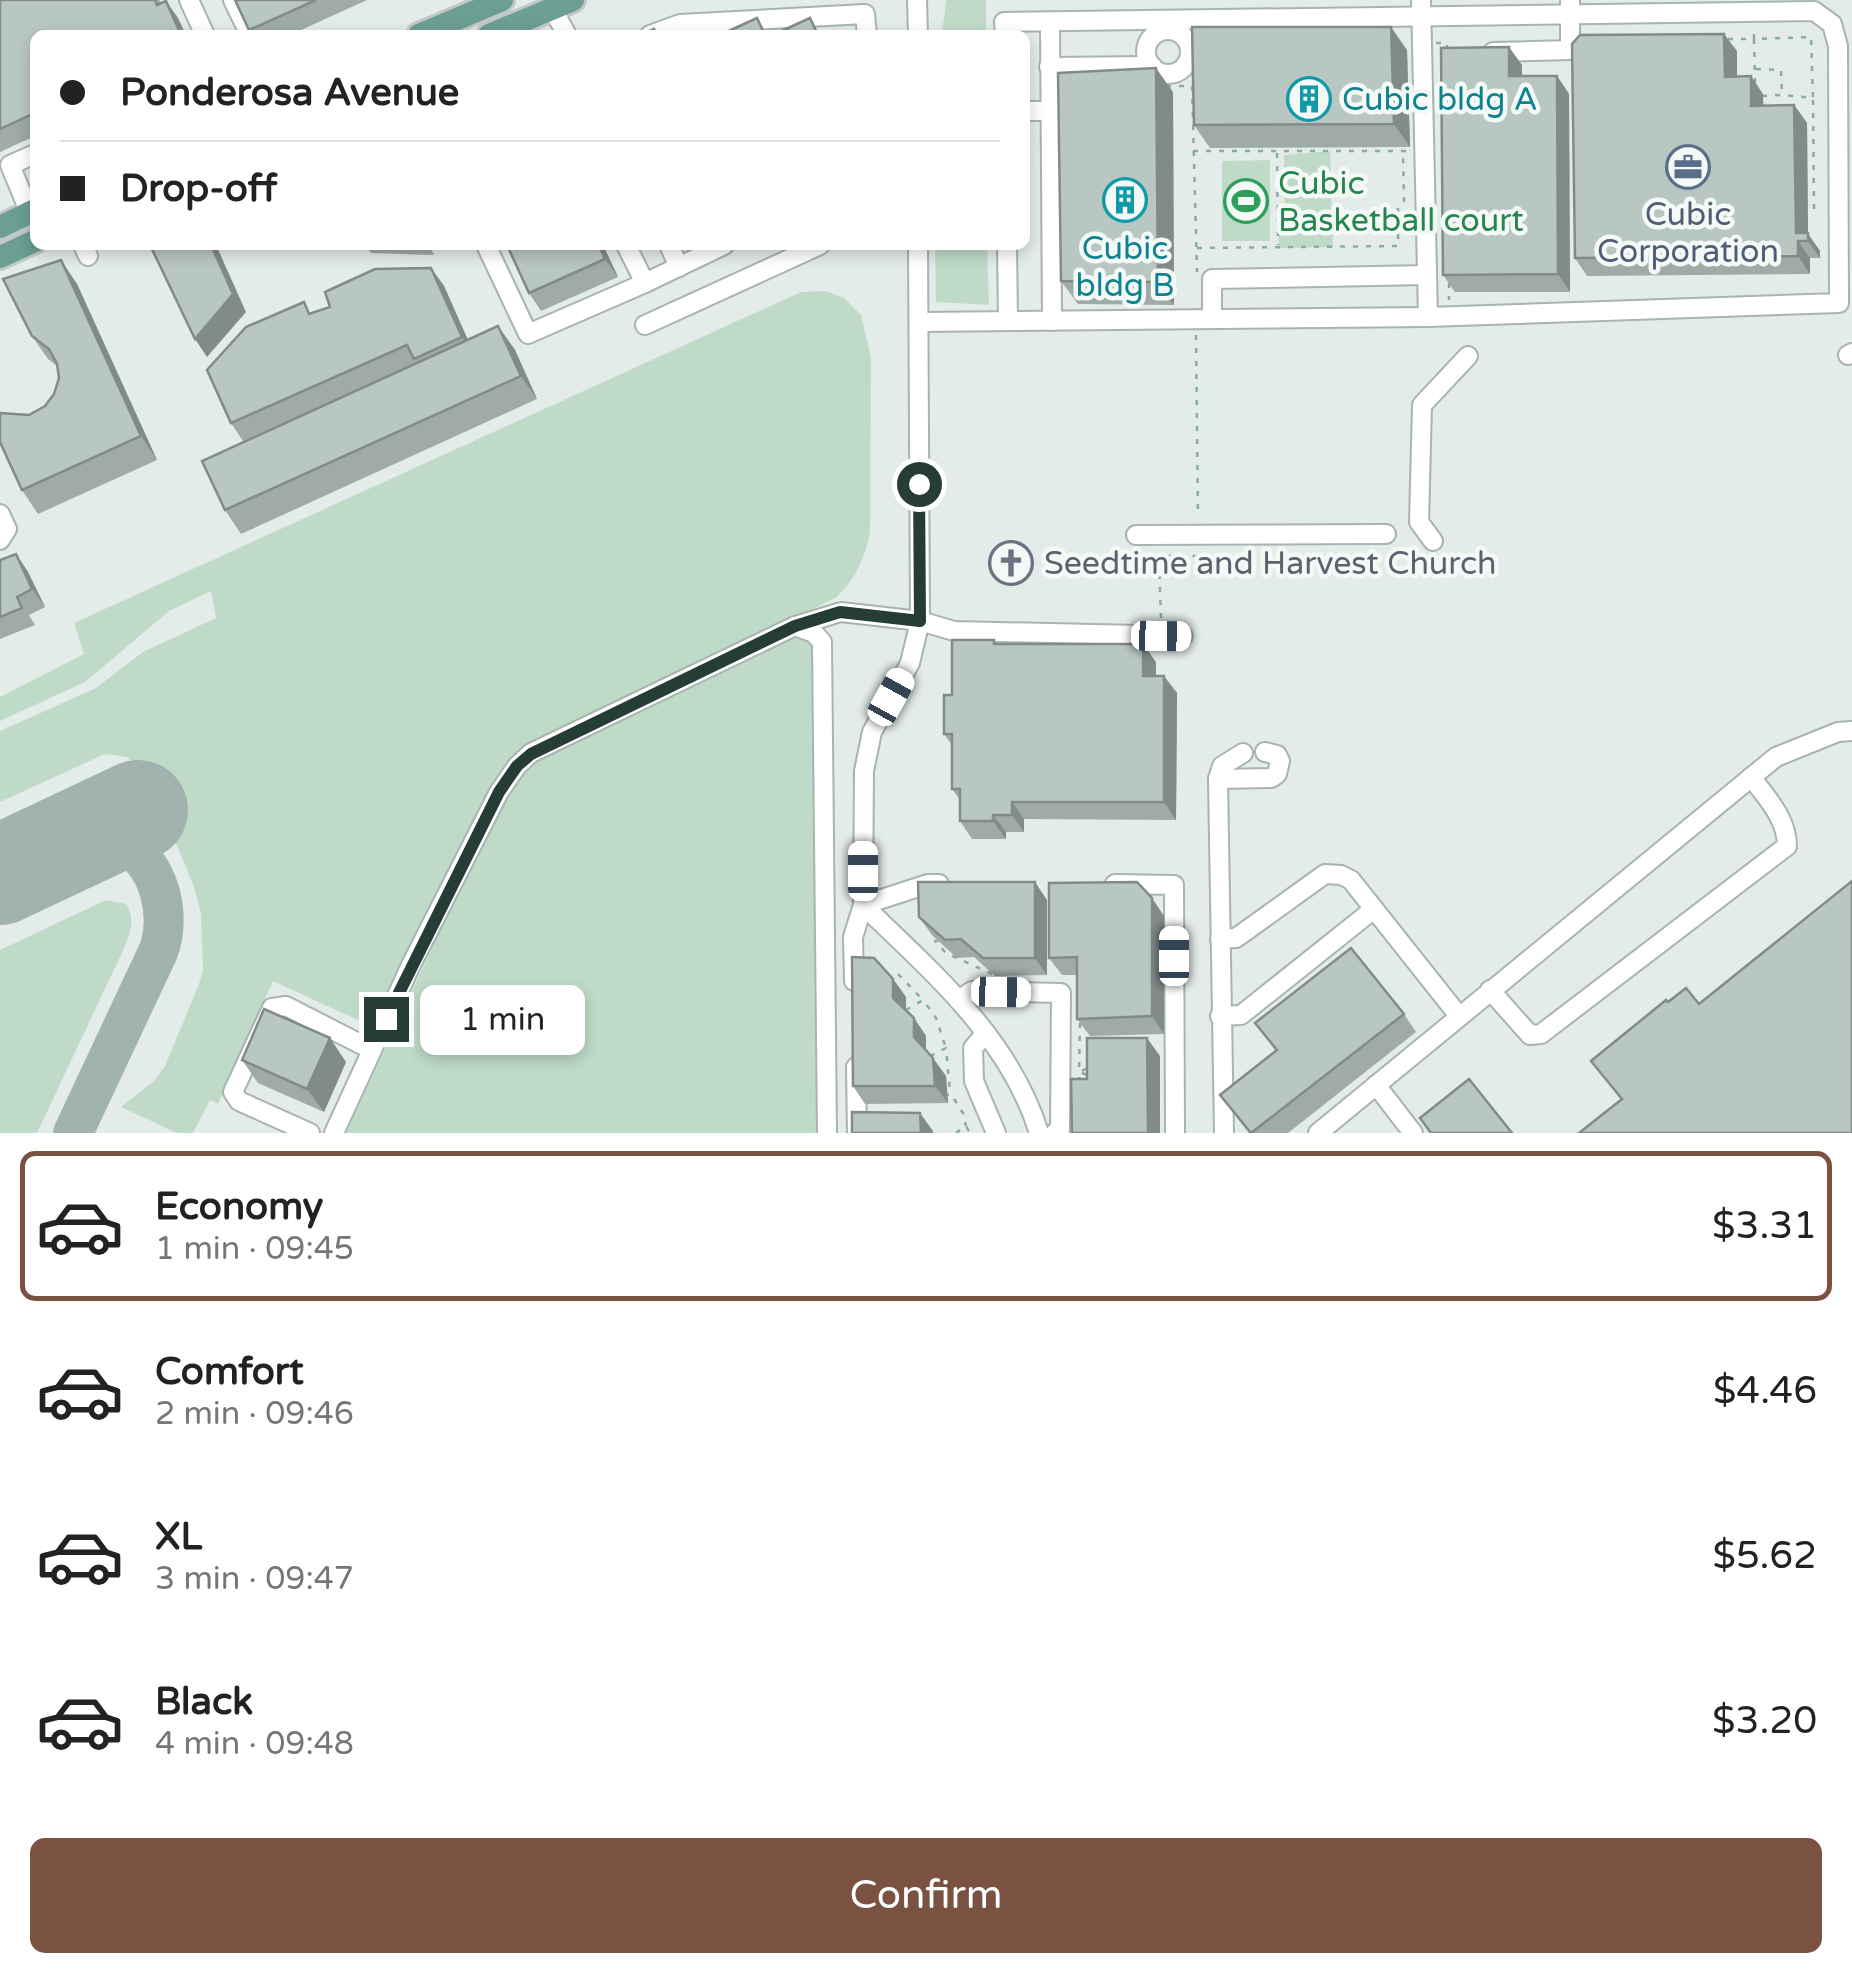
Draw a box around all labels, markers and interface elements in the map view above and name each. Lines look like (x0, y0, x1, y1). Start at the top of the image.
text: Ponderosa Avenue (120, 70, 459, 116)
building icon: Cubic bldg A (1286, 76, 1332, 122)
place label: Cubic bldg A (1342, 81, 1538, 119)
office icon: Cubic Corporation (1665, 144, 1711, 190)
place label: Cubic Basketball court (1278, 165, 1524, 240)
text: Drop-off (120, 166, 277, 212)
building icon: Cubic bldg B (1102, 177, 1148, 223)
sports icon: Cubic Basketball court (1223, 178, 1269, 224)
place label: Cubic Corporation (1597, 196, 1779, 271)
place label: Cubic bldg B (1075, 230, 1175, 305)
route start (897, 462, 942, 507)
church icon: Seedtime and Harvest Church (988, 540, 1034, 586)
place label: Seedtime and Harvest Church (1044, 545, 1497, 583)
car (1131, 620, 1191, 652)
car (863, 663, 919, 731)
car (848, 841, 878, 901)
car (1159, 926, 1189, 986)
car (971, 976, 1031, 1008)
callout: 1 min (421, 984, 586, 1054)
route end (364, 997, 409, 1042)
text: 1 min (460, 1001, 545, 1039)
icon: car (35, 1181, 125, 1271)
text: Economy (155, 1184, 323, 1230)
text: $3.31 (1712, 1203, 1817, 1249)
text: 1 min · 09:45 (155, 1230, 354, 1268)
icon: car (35, 1346, 125, 1436)
text: Comfort (155, 1349, 304, 1395)
text: $4.46 (1713, 1368, 1817, 1414)
text: 2 min · 09:46 (155, 1395, 354, 1433)
icon: car (35, 1511, 125, 1601)
text: XL (155, 1514, 202, 1560)
text: $5.62 (1712, 1533, 1817, 1579)
text: 3 min · 09:47 (155, 1560, 354, 1598)
icon: car (35, 1676, 125, 1766)
text: Black (155, 1679, 253, 1725)
text: $3.20 (1712, 1698, 1817, 1744)
text: 4 min · 09:48 (155, 1725, 354, 1763)
button: Confirm (30, 1838, 1822, 1953)

